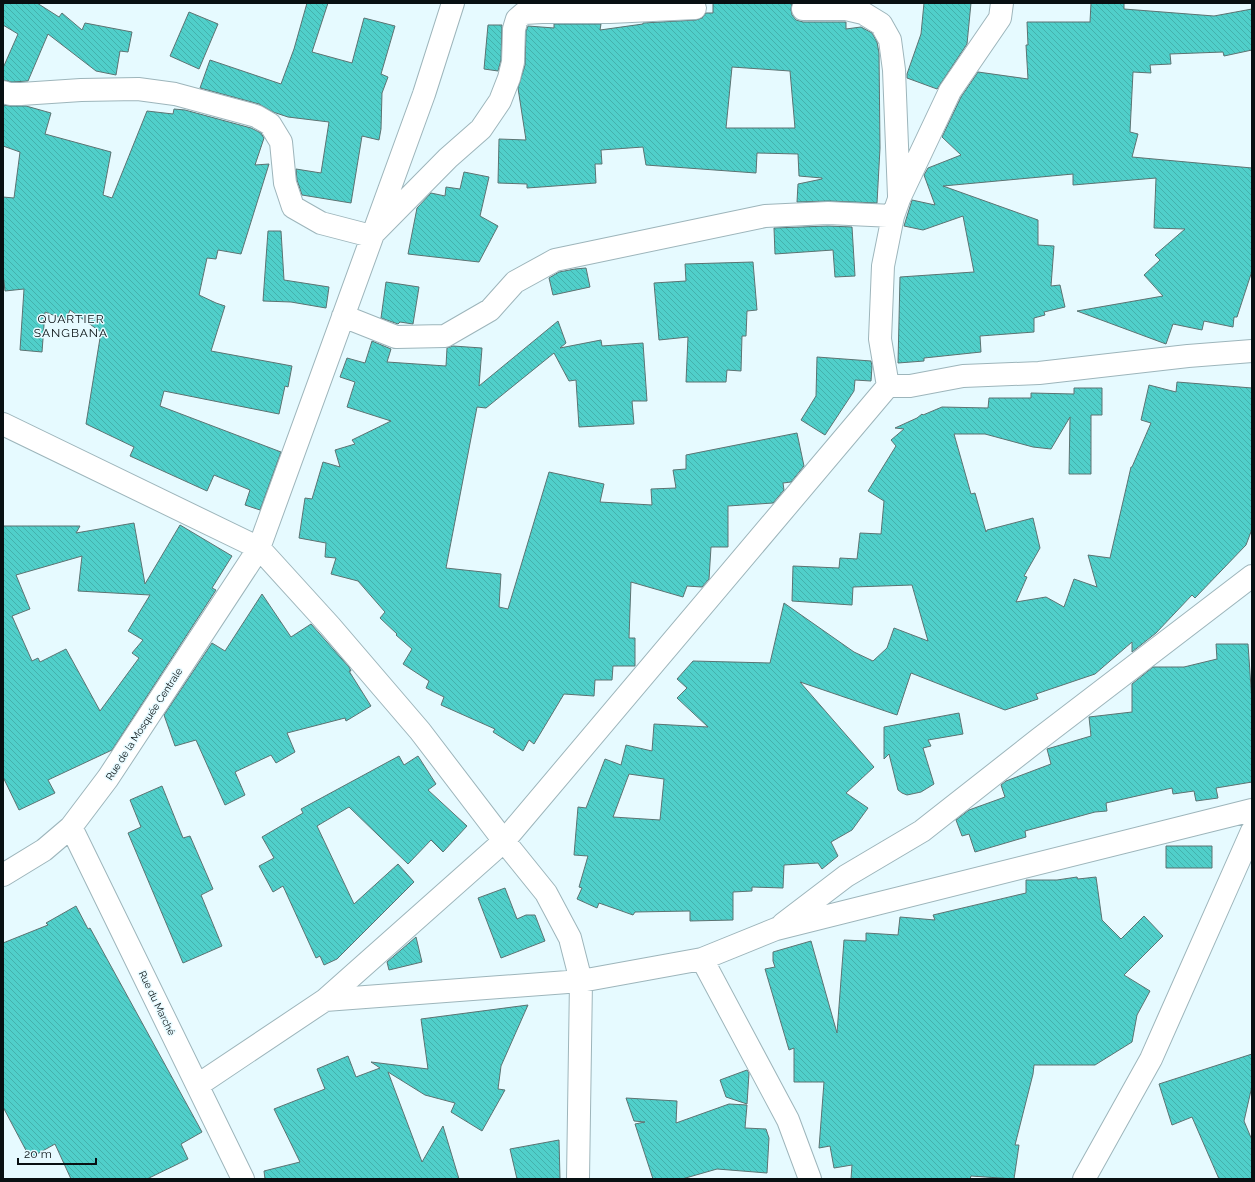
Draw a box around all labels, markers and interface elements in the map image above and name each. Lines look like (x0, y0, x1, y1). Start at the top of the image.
district label: QUARTIER SANGBANA (34, 312, 108, 340)
street label: Rue de la Mosquée Centrale (104, 666, 184, 782)
street label: Rue du Marché (137, 969, 177, 1037)
scale bar (18, 1140, 96, 1166)
text: 20 m (24, 1147, 52, 1161)

